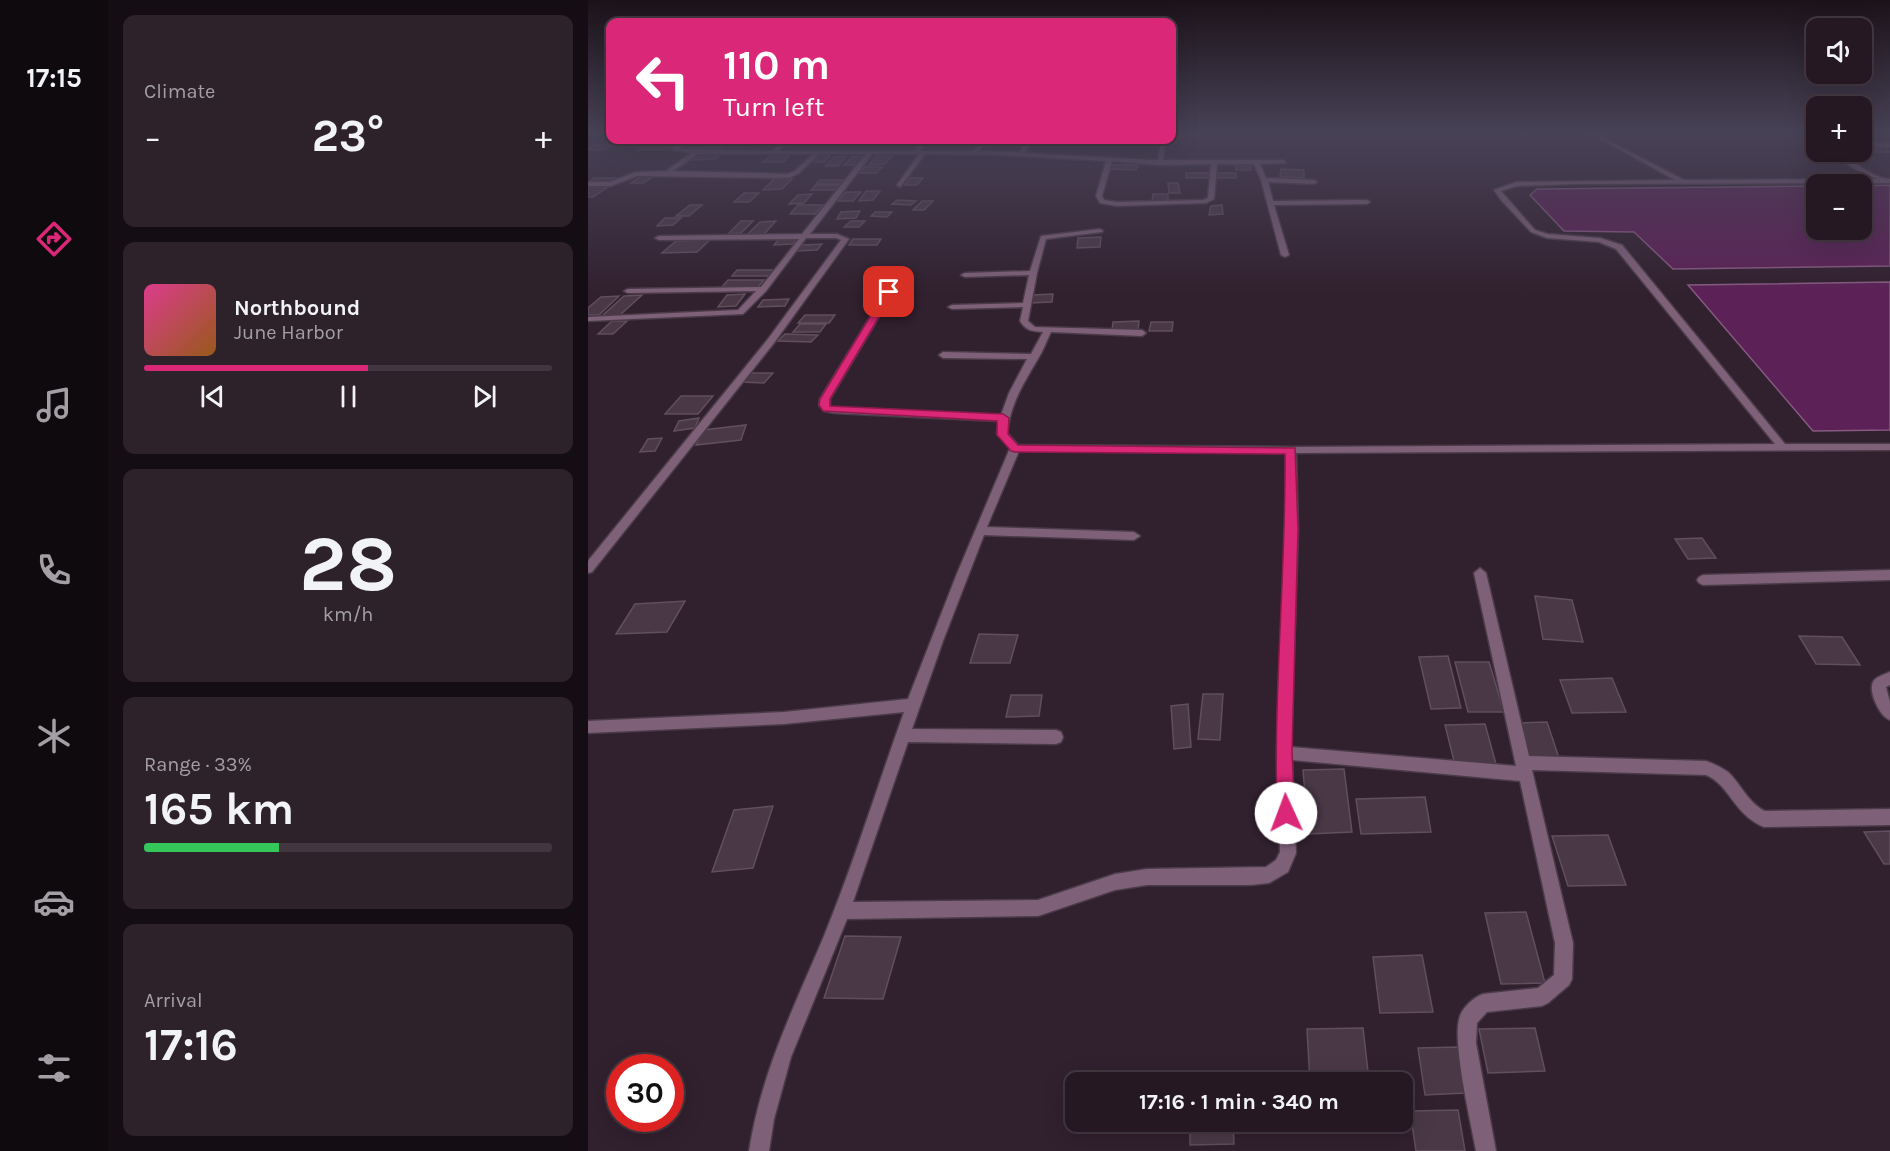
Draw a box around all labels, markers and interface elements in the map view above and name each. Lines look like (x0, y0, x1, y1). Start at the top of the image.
map controls (1806, 18, 1872, 240)
button: sound (1806, 18, 1872, 84)
text: 110 m (723, 40, 830, 90)
icon: left (624, 42, 702, 120)
text: 17:15 (26, 62, 82, 94)
text: Climate (144, 80, 215, 103)
text: Turn left (723, 91, 824, 123)
button: + (1806, 96, 1872, 162)
text: 23° (312, 110, 384, 162)
text: − (144, 118, 161, 156)
text: + (535, 118, 552, 156)
button: − (1806, 174, 1872, 240)
icon: directions (33, 218, 75, 260)
pin (863, 266, 914, 317)
icon: arrive (872, 275, 905, 308)
text: Northbound (234, 295, 360, 321)
text: June Harbor (234, 321, 343, 344)
icon: previous (196, 380, 229, 413)
icon: pause (332, 380, 365, 413)
icon: next (468, 380, 501, 413)
icon: music (33, 384, 75, 426)
text: 28 (299, 518, 397, 610)
icon: phone (33, 549, 75, 591)
text: km/h (323, 603, 373, 626)
icon: climate (33, 715, 75, 757)
text: Range · 33% (144, 753, 252, 776)
position arrow (1254, 781, 1318, 845)
text: 165 km (144, 783, 294, 835)
icon: car (33, 881, 75, 923)
text: Arrival (144, 989, 203, 1012)
text: 17:16 (144, 1019, 238, 1071)
icon: filters (33, 1047, 75, 1089)
speed limit sign: 30 (606, 1054, 684, 1132)
text: 17:16 · 1 min · 340 m (1139, 1089, 1339, 1115)

